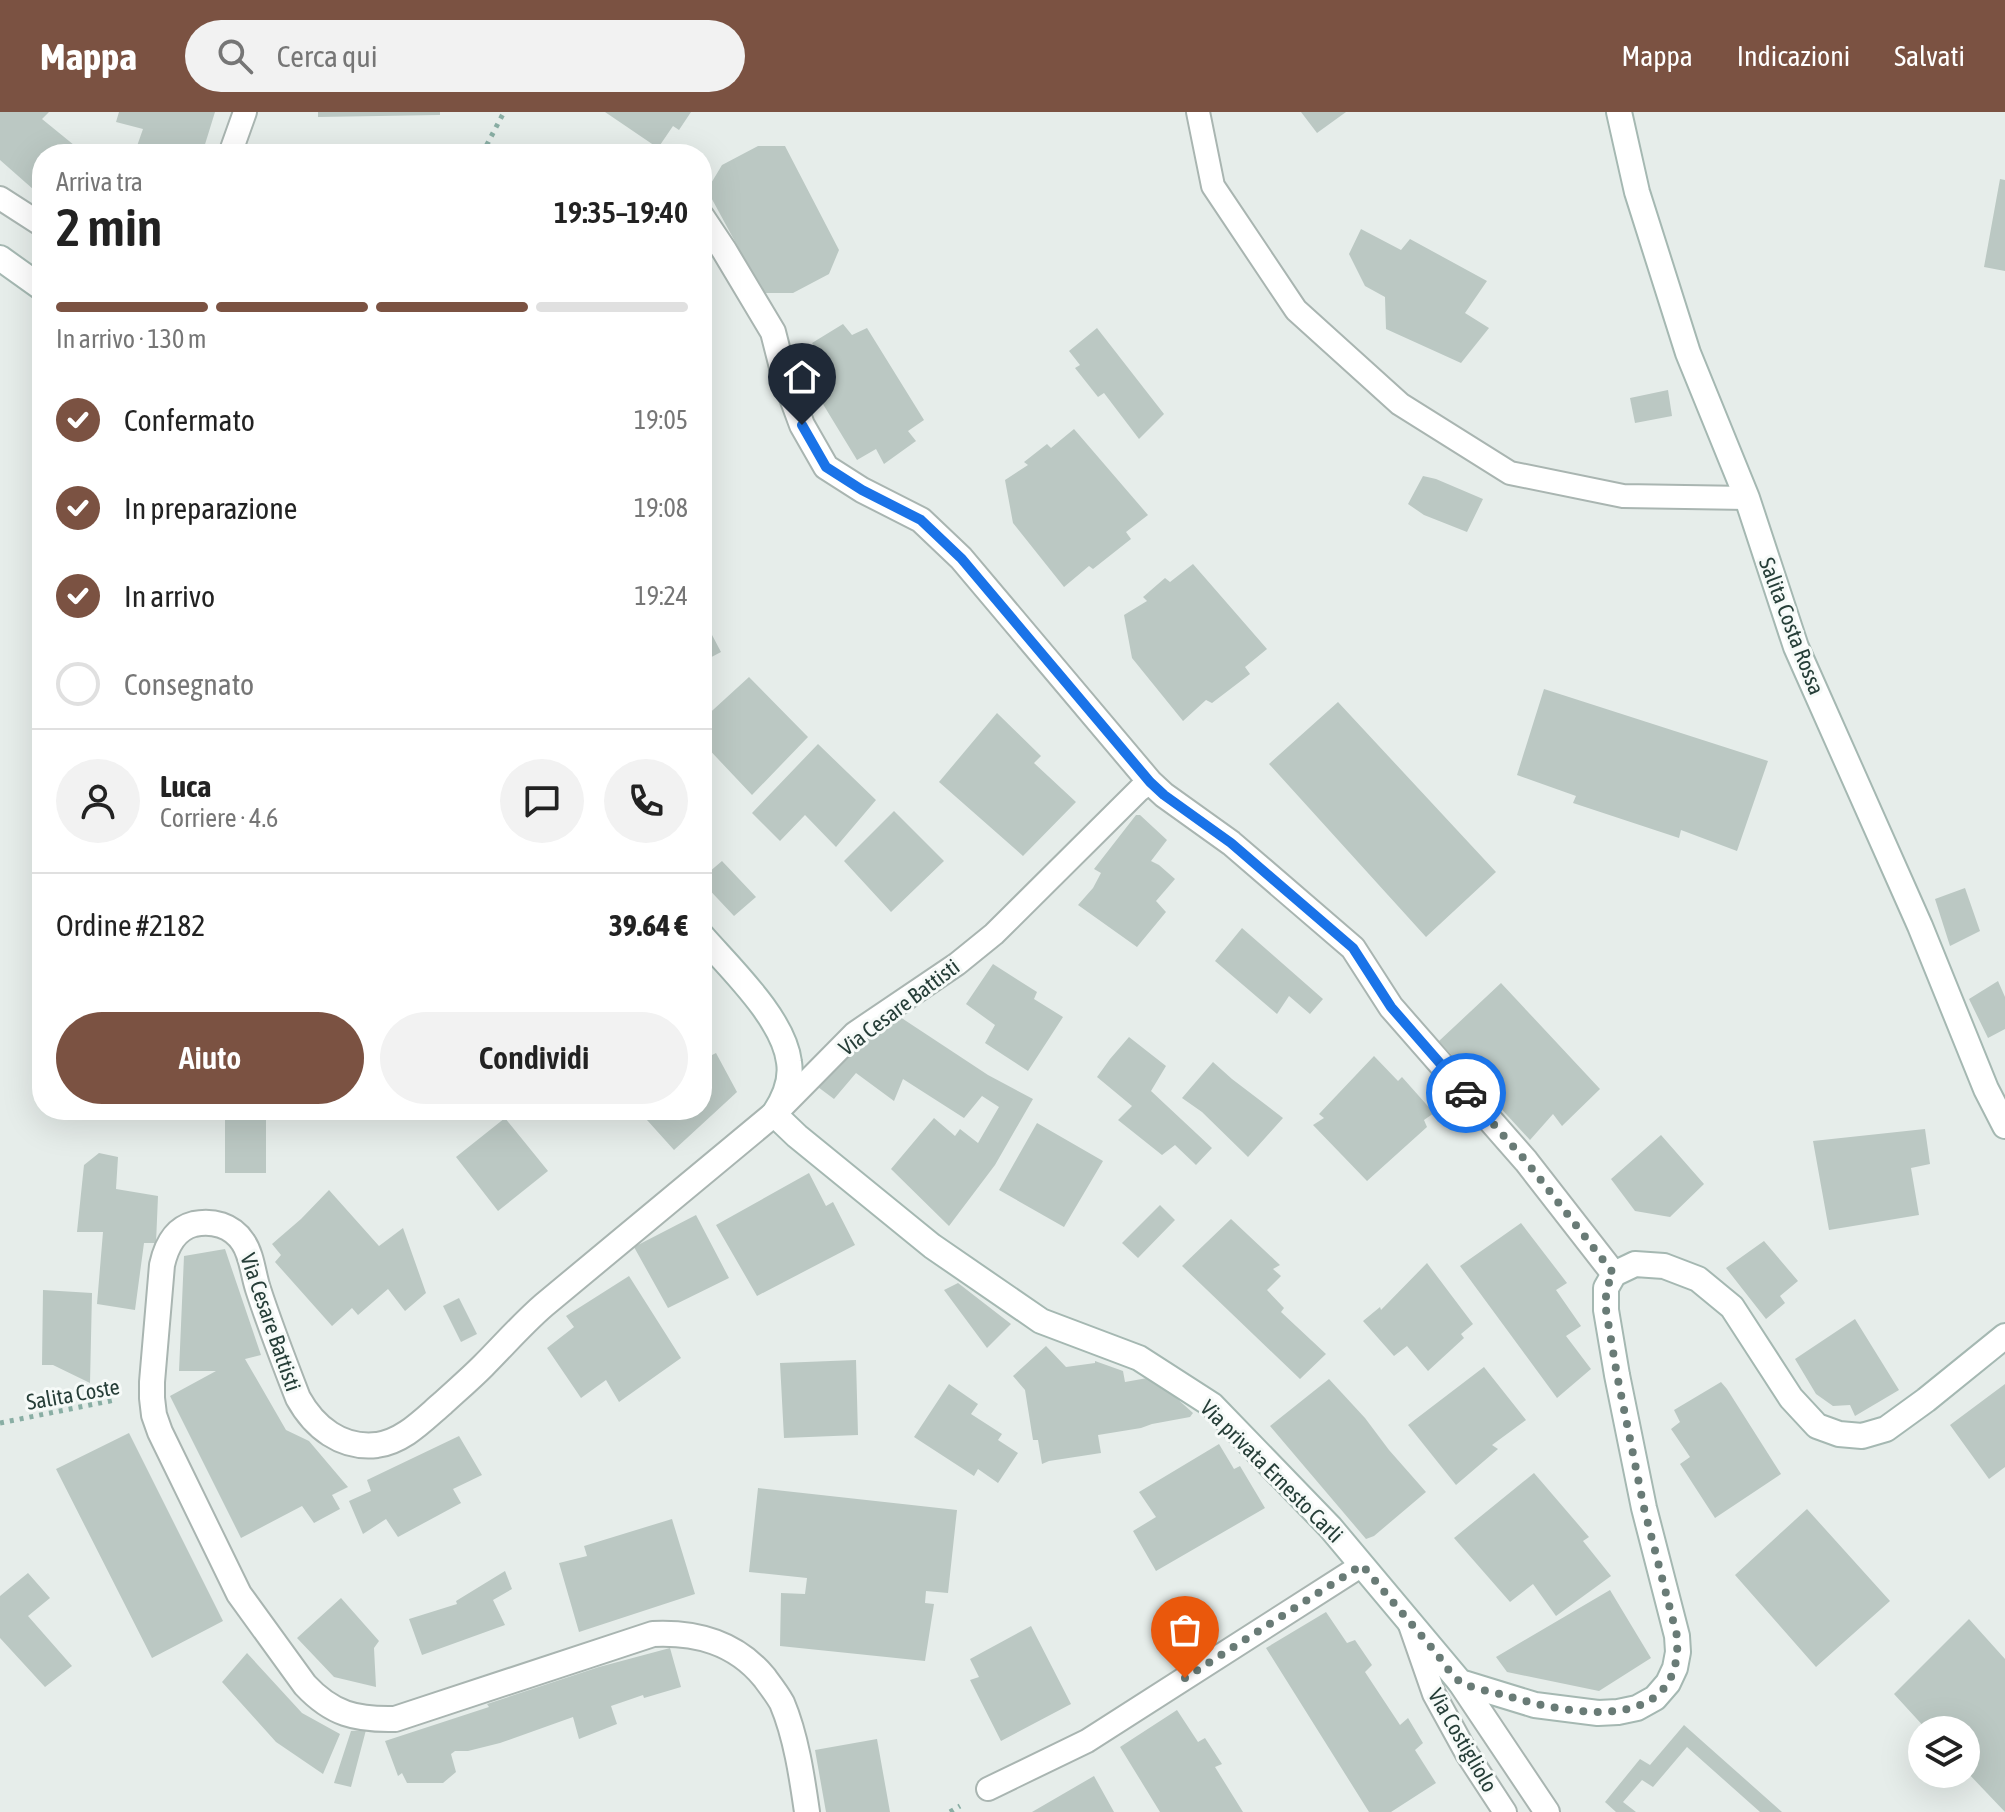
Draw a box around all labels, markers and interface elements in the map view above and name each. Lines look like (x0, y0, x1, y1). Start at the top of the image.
search box (185, 20, 745, 92)
icon: search (213, 34, 257, 78)
text: Mappa (40, 35, 137, 78)
text: Cerca qui (277, 39, 378, 73)
text: Mappa (1621, 40, 1693, 72)
text: Indicazioni (1737, 40, 1850, 72)
text: Salvati (1894, 40, 1965, 72)
text: Arriva tra (56, 167, 143, 197)
text: 19:35–19:40 (554, 195, 688, 229)
text: 2 min (56, 197, 162, 257)
text: In arrivo · 130 m (56, 324, 207, 354)
pin (768, 343, 836, 425)
icon: home (780, 355, 824, 399)
icon: check (56, 398, 100, 442)
text: Confermato (124, 403, 255, 437)
text: 19:05 (634, 405, 688, 435)
icon: check (56, 486, 100, 530)
text: In preparazione (124, 491, 297, 525)
text: 19:08 (634, 493, 688, 523)
street label: Salita Costa Rossa (1754, 554, 1830, 698)
icon: check (56, 574, 100, 618)
text: In arrivo (124, 579, 215, 613)
text: 19:24 (634, 581, 688, 611)
text: Consegnato (124, 667, 254, 701)
button: person (56, 759, 140, 843)
button: chat (500, 759, 584, 843)
button: phone (604, 759, 688, 843)
text: Luca (160, 769, 211, 803)
text: Corriere · 4.6 (160, 803, 278, 833)
text: Ordine #2182 (56, 908, 205, 942)
text: 39.64 € (609, 908, 688, 942)
street label: Via Cesare Battisti (834, 953, 964, 1061)
button: Aiuto (56, 1012, 364, 1104)
button: Condividi (380, 1012, 688, 1104)
courier (1426, 1053, 1506, 1133)
icon: car (1444, 1071, 1488, 1115)
street label: Via Cesare Battisti (235, 1250, 307, 1394)
street label: Salita Coste (24, 1373, 122, 1415)
street label: Via privata Ernesto Carli (1195, 1394, 1349, 1548)
pin (1151, 1596, 1219, 1678)
icon: bag (1163, 1608, 1207, 1652)
street label: Via Costigliolo (1423, 1684, 1503, 1796)
map controls (1908, 1716, 1980, 1788)
button: layers (1908, 1716, 1980, 1788)

